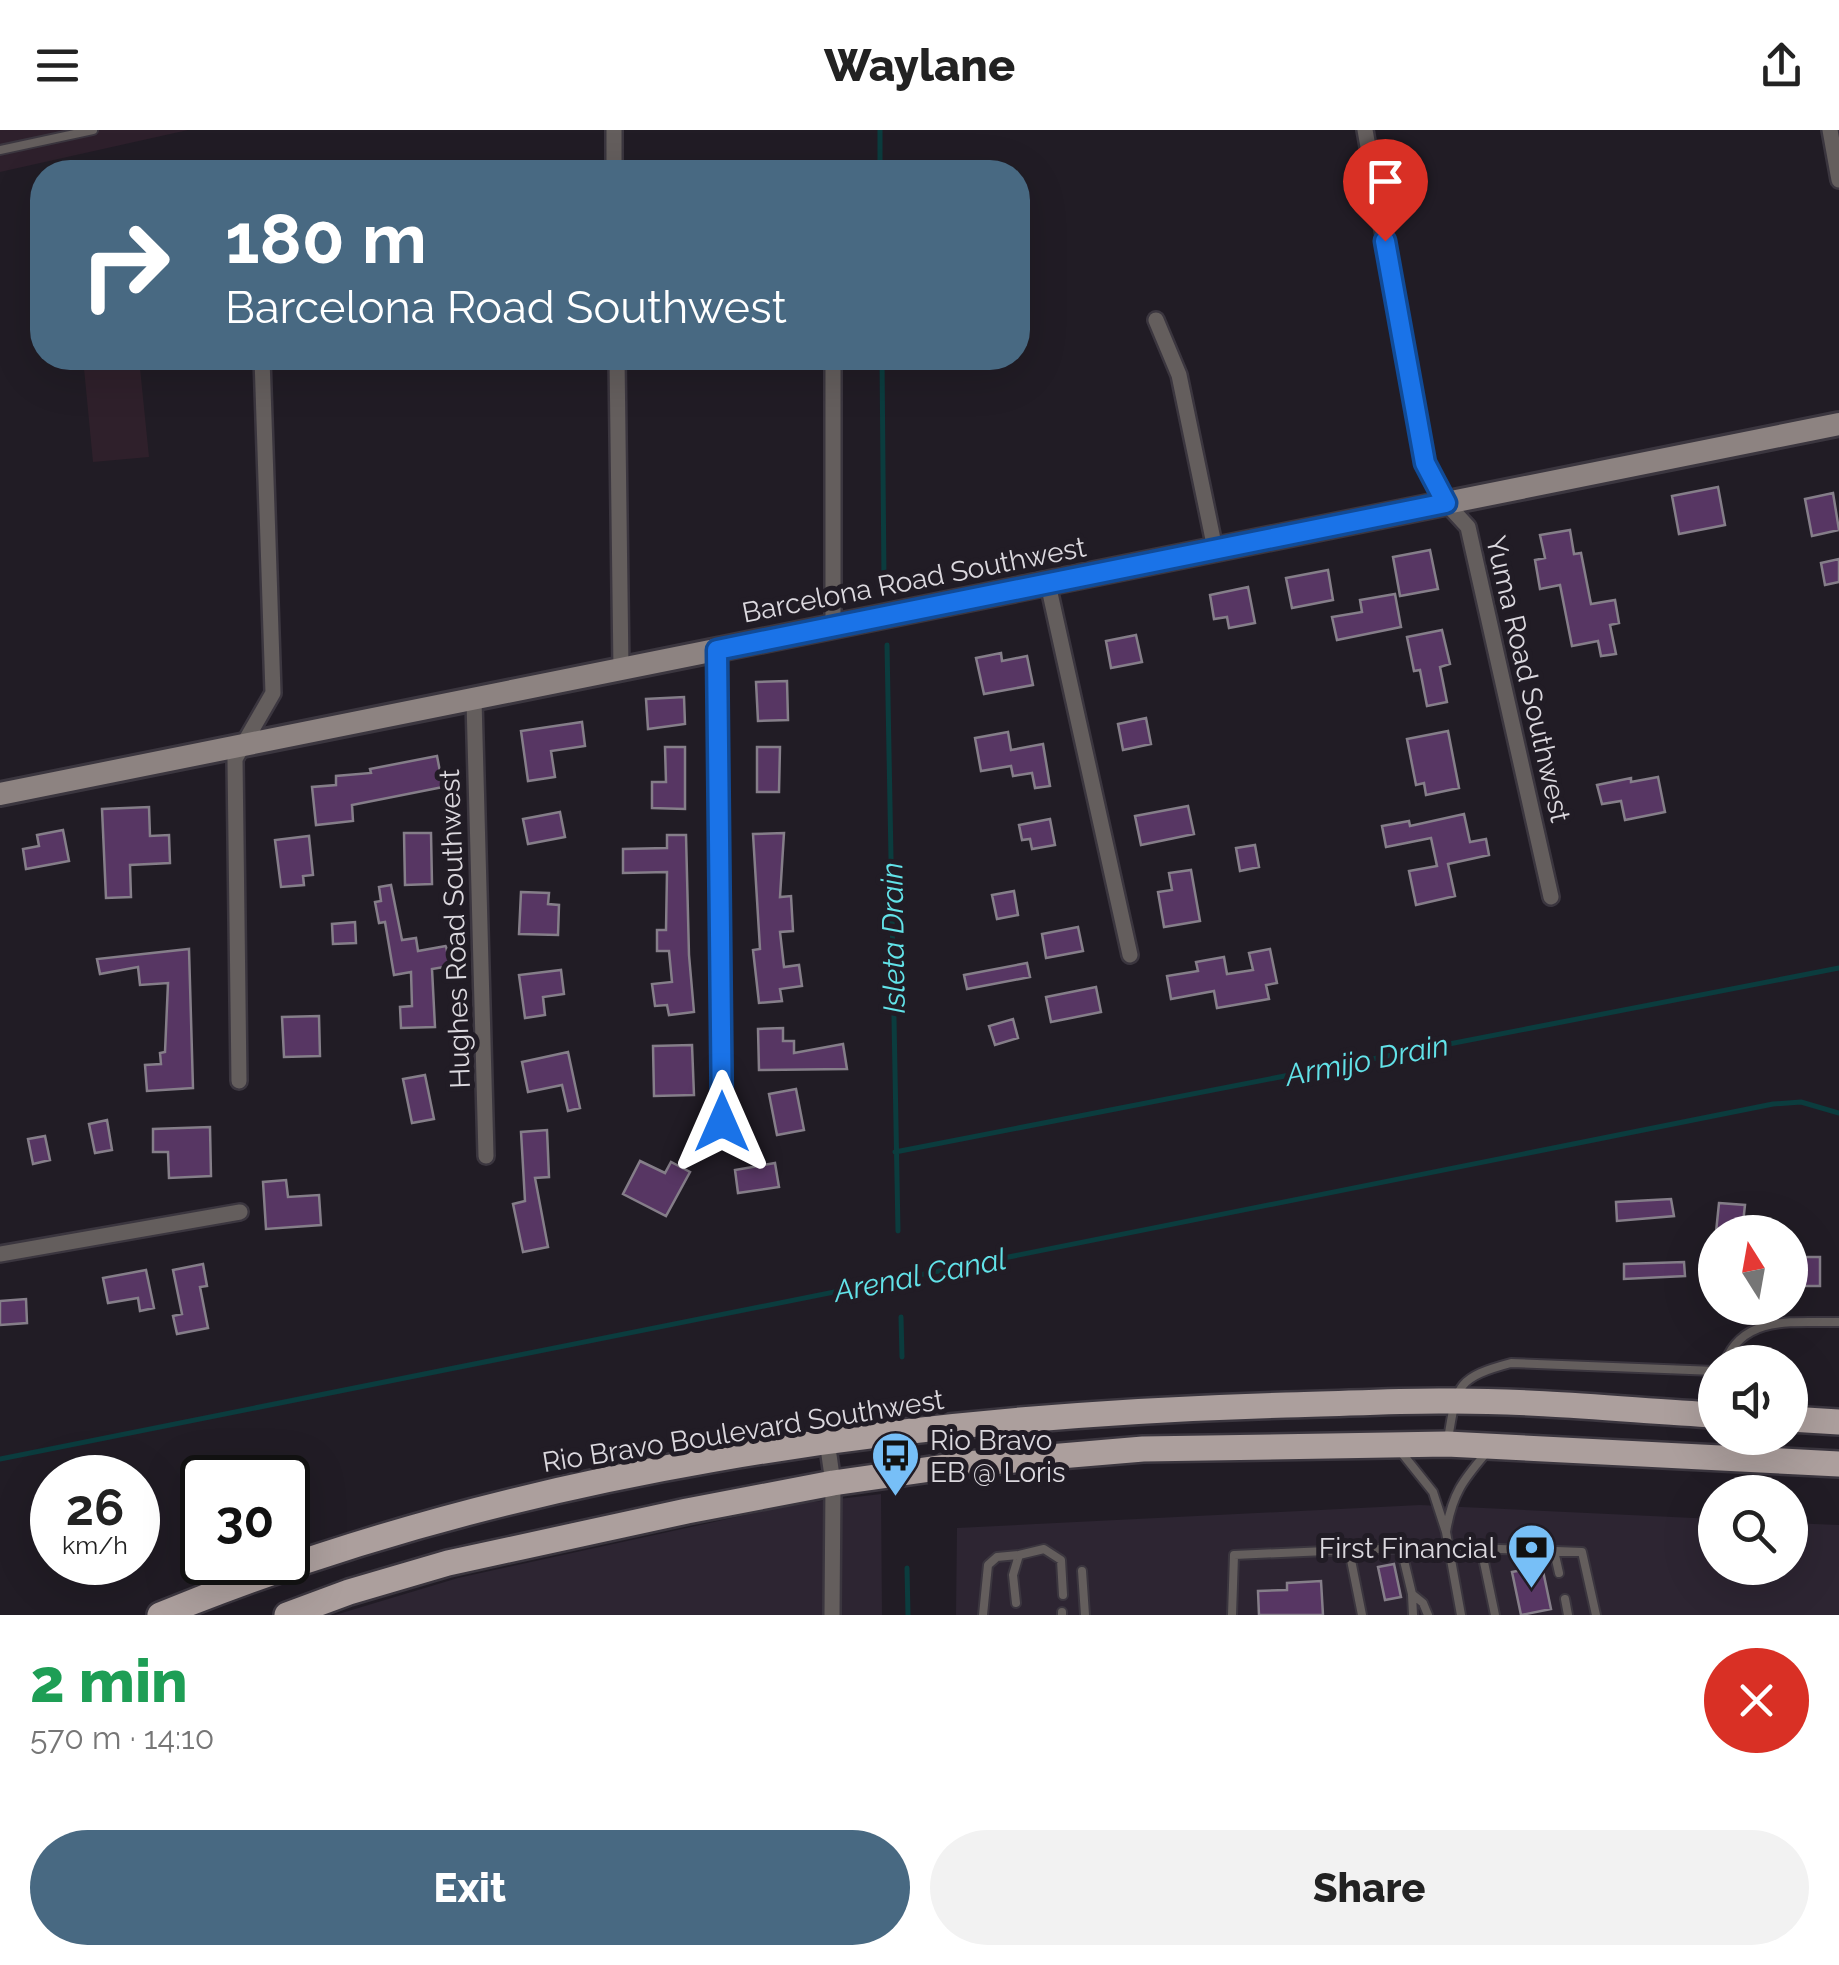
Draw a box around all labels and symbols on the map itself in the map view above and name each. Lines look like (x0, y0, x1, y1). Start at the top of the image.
pin (1343, 139, 1428, 242)
street label: Barcelona Road Southwest (739, 530, 1089, 630)
street label: Yuma Road Southwest (1479, 533, 1577, 826)
street label: Hughes Road Southwest (433, 768, 477, 1089)
water label: Isleta Drain (874, 862, 912, 1014)
water label: Armijo Drain (1280, 1027, 1452, 1093)
position arrow (670, 1070, 774, 1174)
north arrow (1698, 1215, 1808, 1325)
water label: Arenal Canal (829, 1241, 1009, 1309)
street label: Rio Bravo Boulevard Southwest (540, 1383, 947, 1479)
place label: Rio Bravo EB @ Loris (930, 1424, 1066, 1489)
bus stop icon: Rio Bravo EB @ Loris (869, 1430, 921, 1498)
speed limit sign: 30 (180, 1455, 310, 1585)
bank icon: First Financial (1505, 1522, 1557, 1590)
place label: First Financial (1319, 1532, 1496, 1565)

